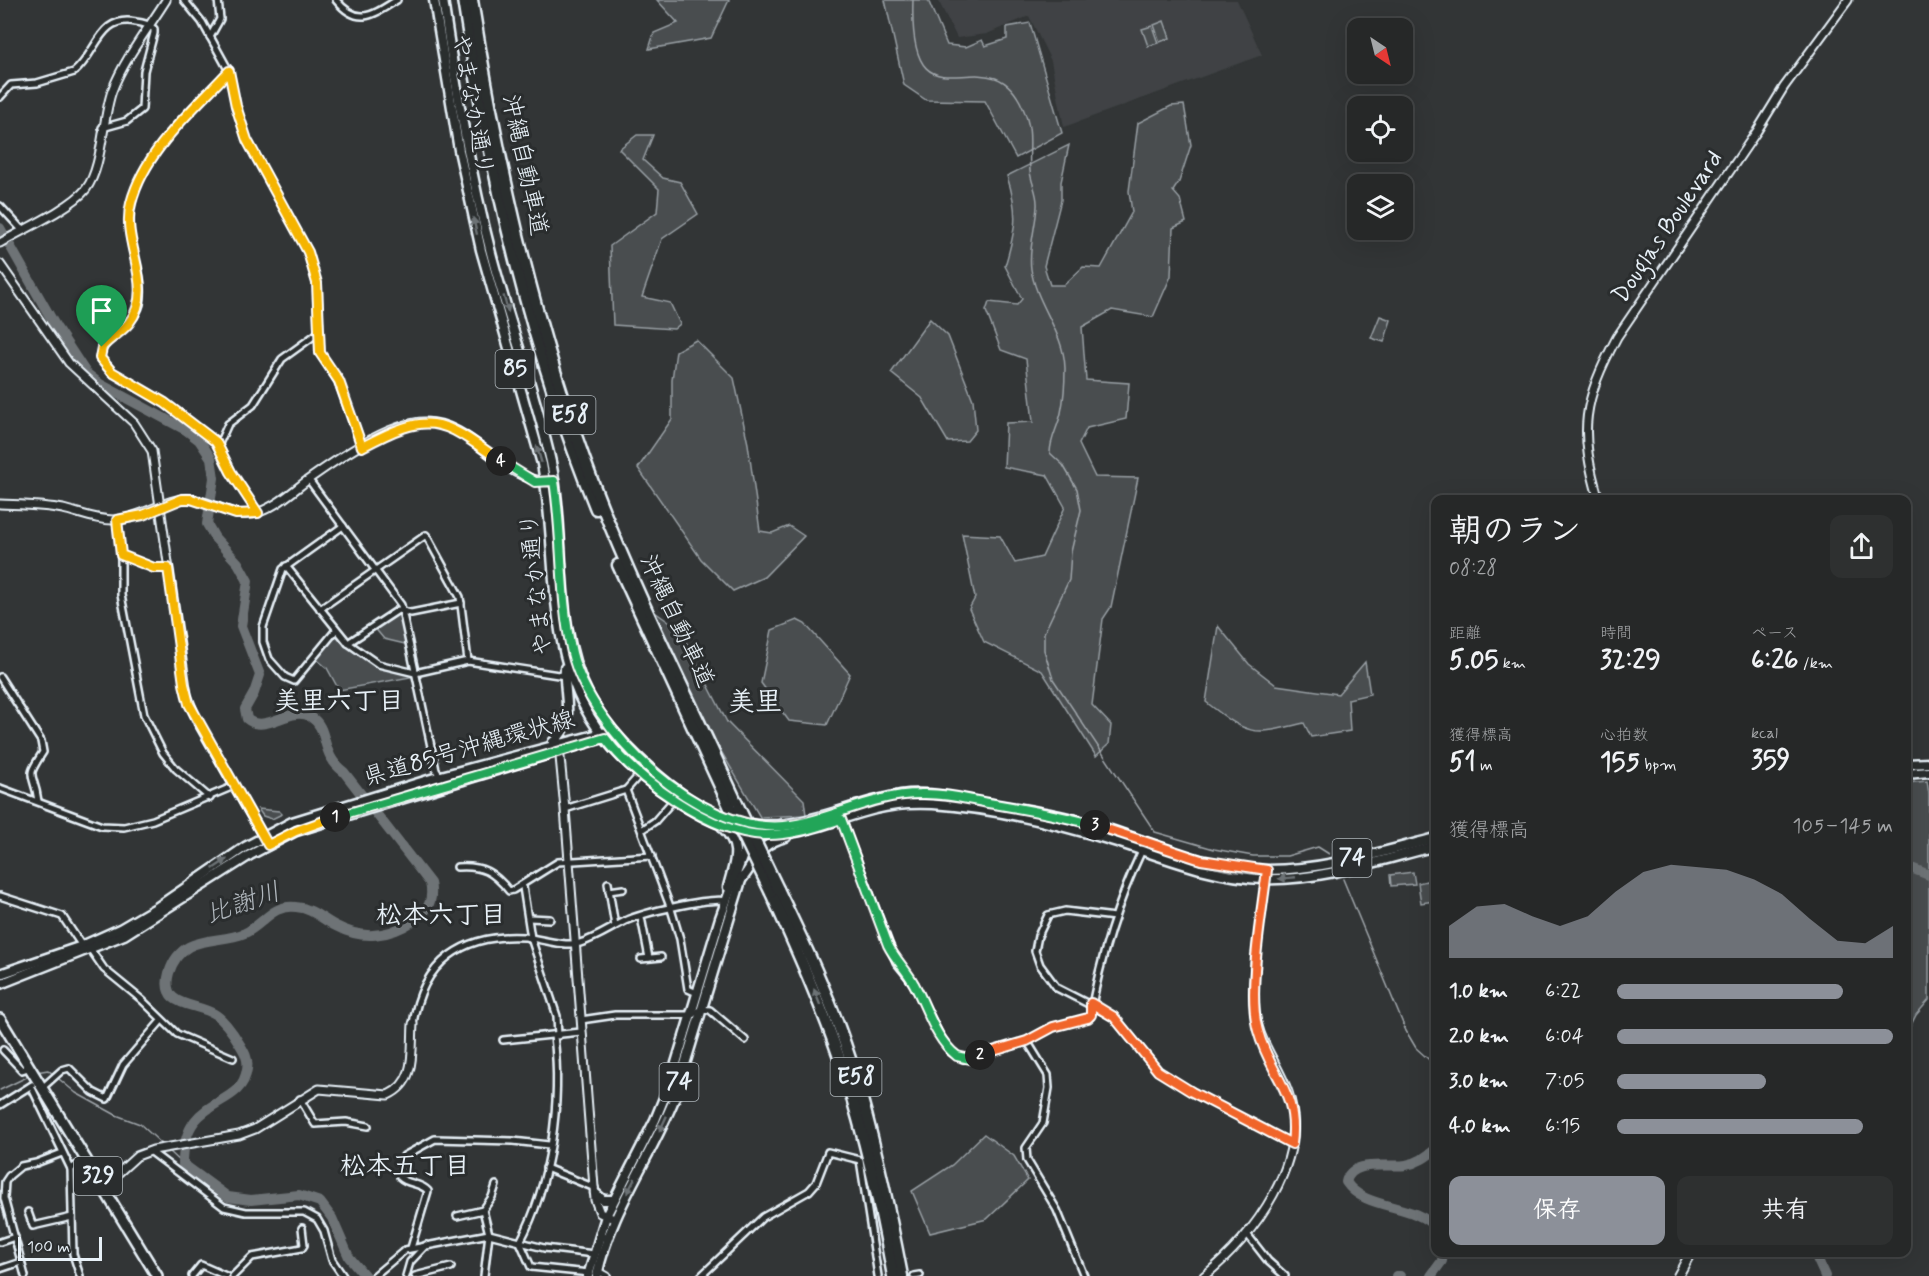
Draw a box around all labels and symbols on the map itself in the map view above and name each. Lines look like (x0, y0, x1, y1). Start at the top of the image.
north arrow (1347, 18, 1413, 84)
street label: やまなか通り (444, 31, 500, 179)
street label: 沖縄自動車道 (494, 91, 554, 239)
street label: Douglas Boulevard (1606, 145, 1733, 311)
one-way arrow (470, 216, 480, 235)
pin (76, 285, 127, 347)
one-way arrow (502, 295, 511, 313)
road number: 85 (496, 350, 534, 388)
road number: E58 (544, 396, 596, 434)
one-way arrow (534, 445, 543, 463)
pin: 4 (486, 446, 516, 476)
street label: やまなか通り (514, 511, 560, 657)
street label: 沖縄自動車道 (632, 549, 720, 693)
district label: 美里六丁目 (274, 685, 404, 719)
district label: 美里 (728, 685, 782, 720)
street label: 県道85号沖縄環状線 (360, 704, 578, 794)
pin: 1 (320, 802, 350, 832)
pin: 3 (1080, 810, 1110, 840)
road number: 74 (1332, 839, 1372, 877)
one-way arrow (212, 859, 228, 870)
one-way arrow (1277, 873, 1296, 883)
water label: 比謝川 (201, 875, 285, 933)
district label: 松本六丁目 (376, 899, 506, 933)
one-way arrow (812, 988, 821, 1006)
pin: 2 (965, 1040, 995, 1070)
road number: E58 (830, 1058, 882, 1096)
road number: 74 (660, 1063, 698, 1101)
one-way arrow (659, 1115, 668, 1132)
district label: 松本五丁目 (340, 1150, 470, 1184)
road number: 329 (74, 1157, 122, 1195)
one-way arrow (626, 1178, 636, 1195)
scale bar (18, 1234, 102, 1262)

